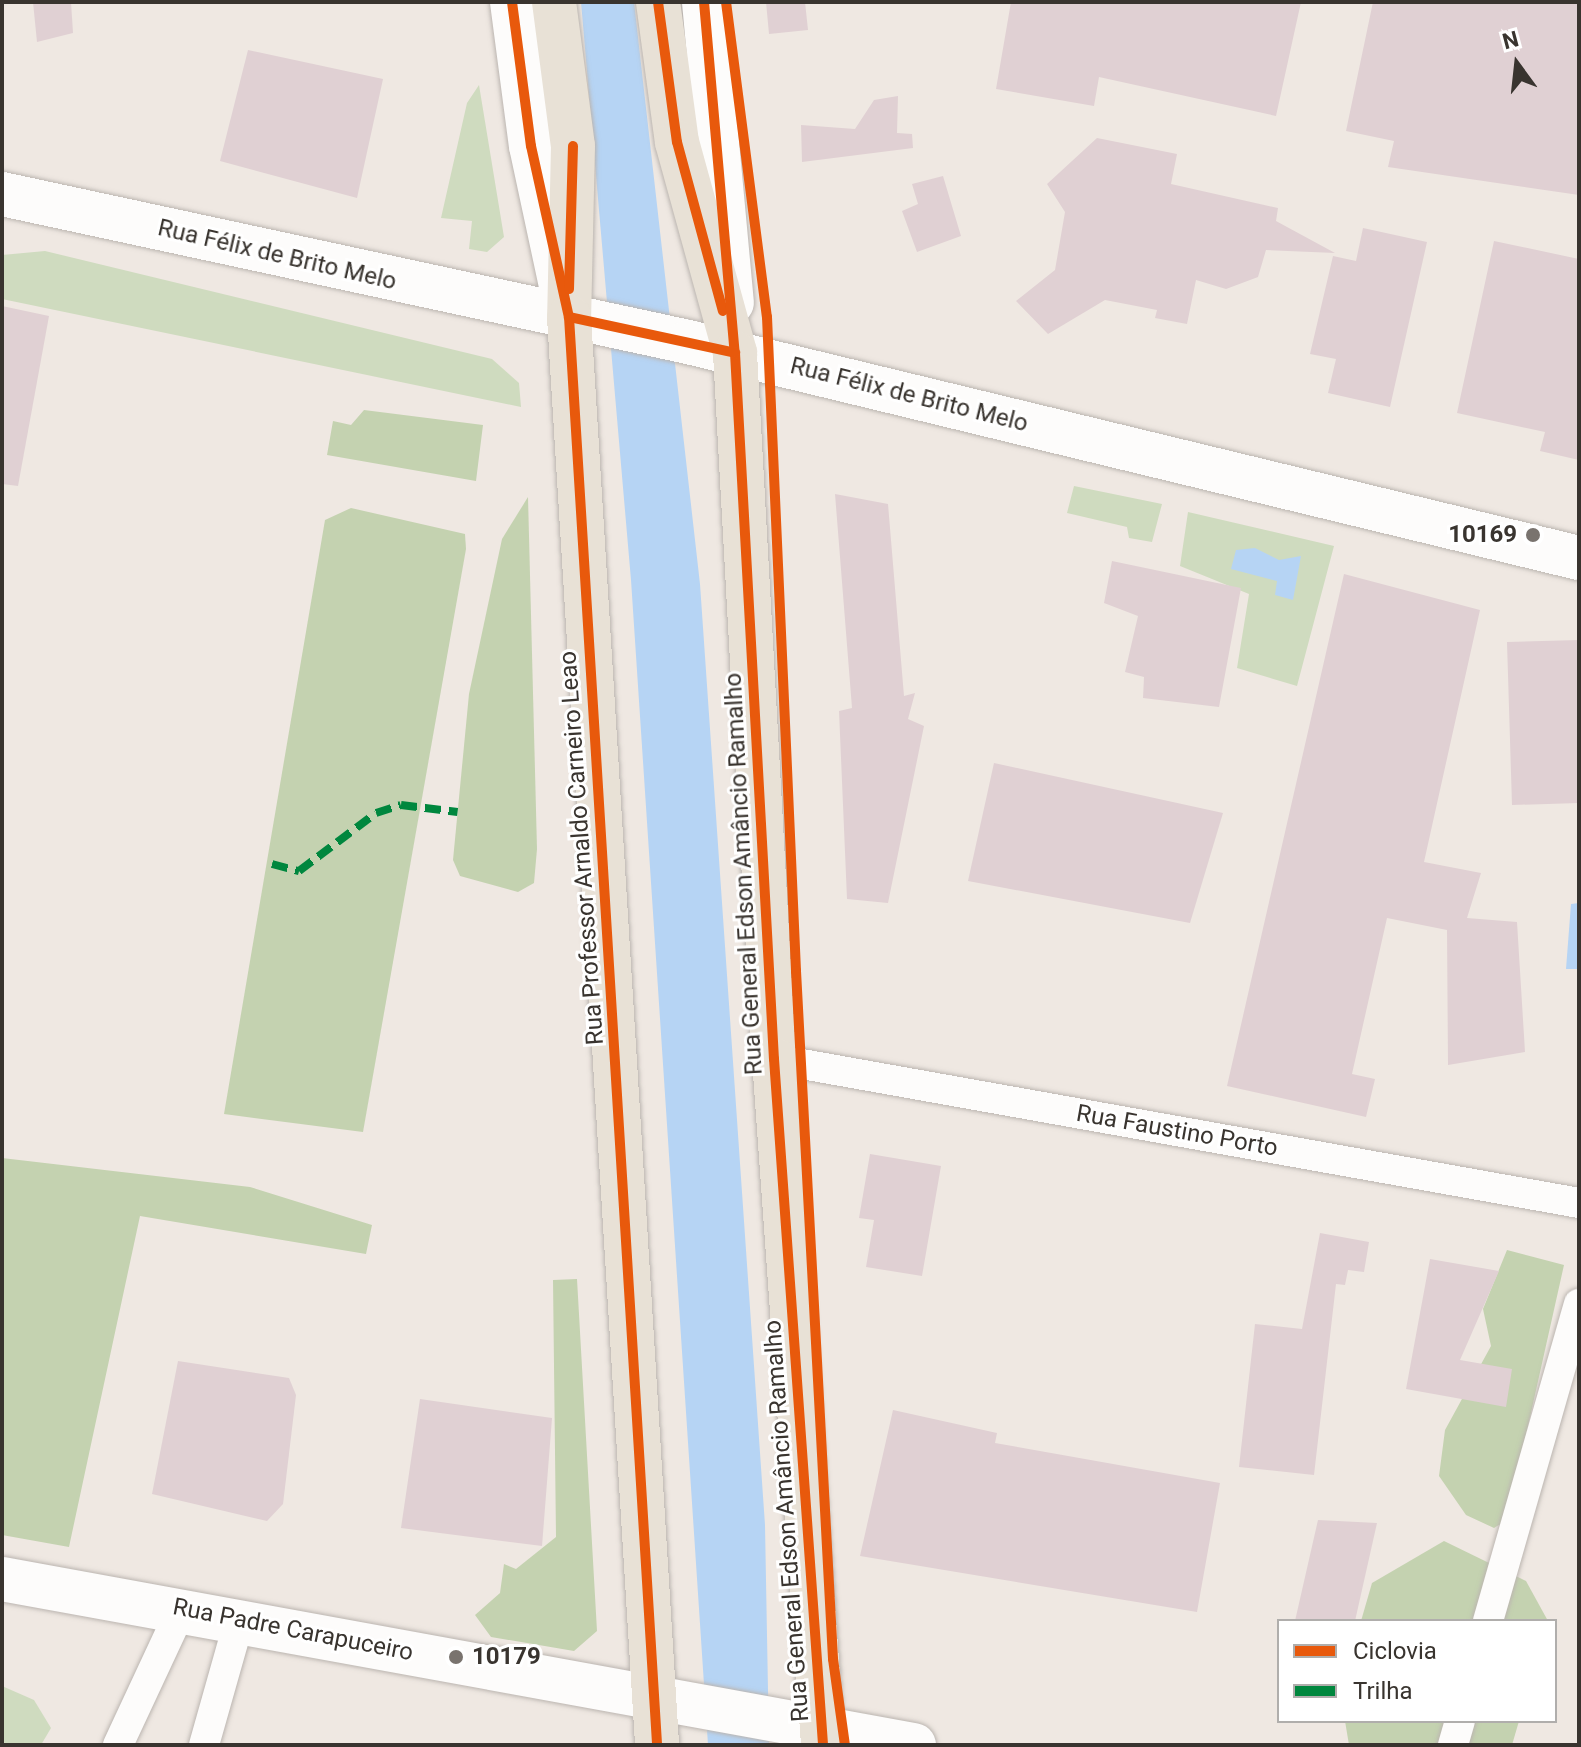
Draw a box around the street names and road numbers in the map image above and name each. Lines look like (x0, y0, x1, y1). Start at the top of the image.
street label: Rua Félix de Brito Melo (155, 214, 399, 296)
street label: Rua Félix de Brito Melo (787, 352, 1031, 438)
street label: Rua Professor Arnaldo Carneiro Leao (554, 650, 610, 1046)
street label: Rua General Edson Amâncio Ramalho (719, 672, 769, 1076)
street label: Rua Faustino Porto (1074, 1099, 1280, 1163)
street label: Rua General Edson Amâncio Ramalho (759, 1319, 815, 1723)
street label: Rua Padre Carapuceiro (170, 1593, 416, 1667)

